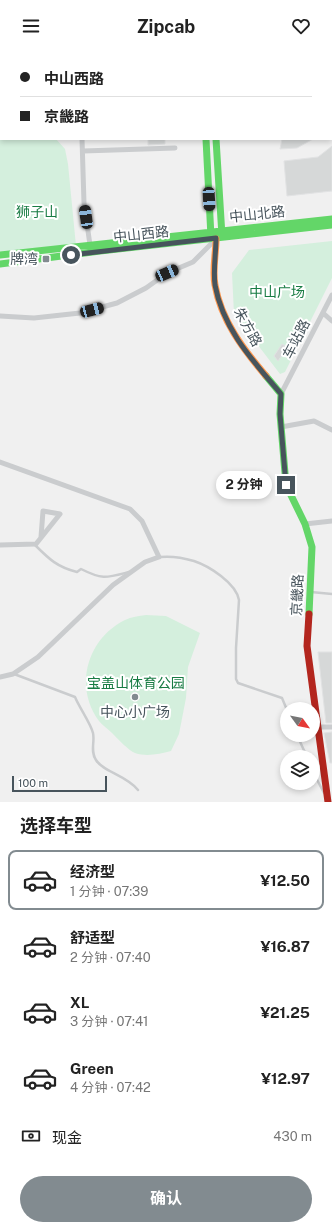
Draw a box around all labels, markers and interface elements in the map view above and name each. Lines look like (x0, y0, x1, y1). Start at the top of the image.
icon: menu (20, 15, 42, 37)
icon: heart (290, 15, 312, 37)
text: Zipcab (137, 16, 195, 37)
text: 中山西路 (44, 70, 104, 87)
text: 京畿路 (44, 108, 89, 125)
car (202, 187, 216, 211)
street label: 中山北路 (228, 203, 286, 225)
park label: 狮子山 (16, 204, 58, 220)
car (78, 204, 94, 230)
street label: 中山西路 (112, 223, 170, 245)
route start (62, 246, 80, 264)
place label: 牌湾 (10, 251, 38, 267)
marker: 牌湾 (41, 254, 51, 264)
car (154, 263, 180, 283)
park label: 中山广场 (249, 284, 305, 300)
car (79, 301, 105, 319)
street label: 朱方路 (231, 305, 265, 349)
street label: 车站路 (279, 317, 313, 361)
callout: 2 分钟 (216, 471, 272, 499)
route end (277, 476, 295, 494)
text: 2 分钟 (225, 477, 263, 492)
street label: 京畿路 (288, 574, 306, 616)
park label: 宝盖山体育公园 (87, 675, 185, 691)
marker: 中心小广场 (130, 692, 140, 702)
north arrow (280, 702, 320, 742)
map controls (280, 702, 320, 790)
place label: 中心小广场 (100, 704, 170, 720)
button: layers (280, 750, 320, 790)
scale bar (12, 774, 107, 793)
text: 100 m (18, 777, 48, 789)
text: 选择车型 (20, 815, 92, 836)
icon: car (22, 862, 58, 898)
text: 经济型 (70, 863, 115, 880)
text: ¥12.50 (260, 872, 310, 889)
text: 1 分钟 · 07:39 (70, 884, 148, 899)
icon: car (22, 928, 58, 964)
text: 舒适型 (70, 929, 115, 946)
text: ¥16.87 (261, 938, 310, 955)
text: 2 分钟 · 07:40 (70, 950, 151, 965)
icon: car (22, 994, 58, 1030)
text: XL (70, 994, 89, 1011)
text: ¥21.25 (260, 1004, 310, 1021)
text: 3 分钟 · 07:41 (70, 1014, 148, 1029)
icon: car (22, 1060, 58, 1096)
text: Green (70, 1060, 114, 1077)
text: ¥12.97 (261, 1070, 310, 1087)
text: 4 分钟 · 07:42 (70, 1080, 151, 1095)
icon: cash (20, 1125, 42, 1147)
text: 现金 (52, 1129, 82, 1146)
text: 430 m (273, 1129, 312, 1144)
button: 确认 (20, 1176, 312, 1222)

